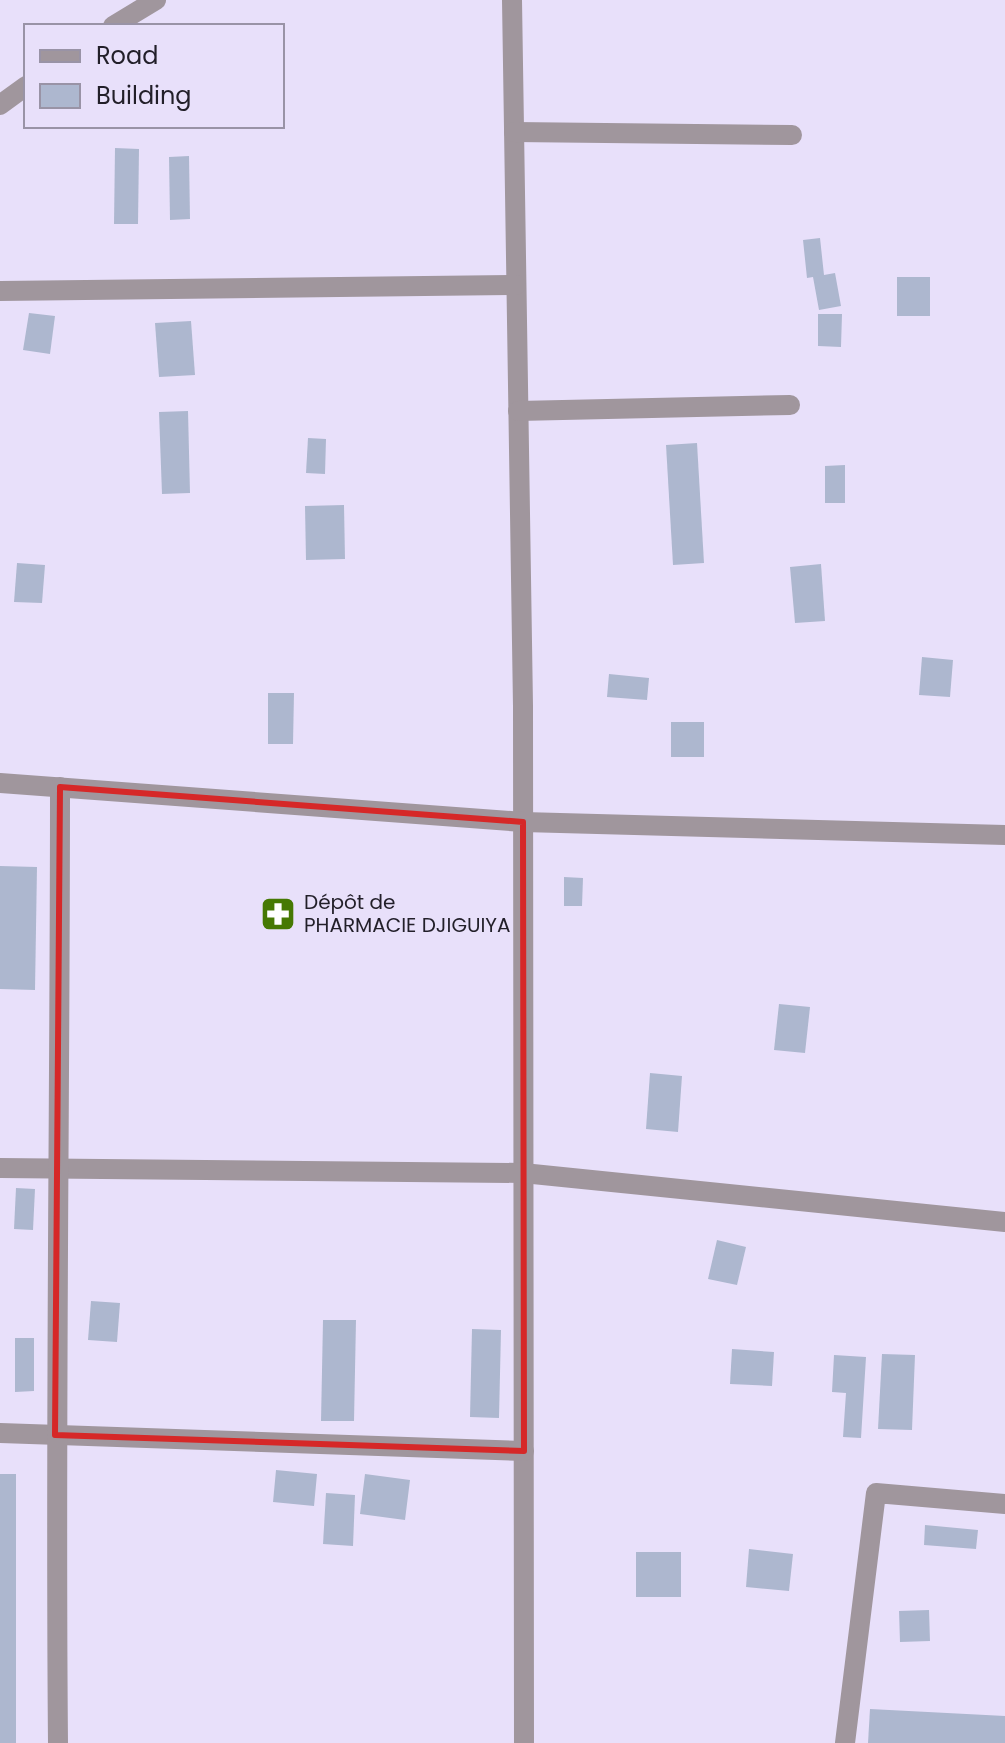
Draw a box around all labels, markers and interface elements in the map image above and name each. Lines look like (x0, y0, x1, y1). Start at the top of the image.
legend (24, 24, 284, 128)
text: Road (96, 39, 158, 72)
text: Building (96, 79, 192, 112)
place label: Dépôt de PHARMACIE DJIGUIYA (304, 888, 511, 939)
pharmacy icon: Dépôt de PHARMACIE DJIGUIYA (259, 895, 297, 933)

